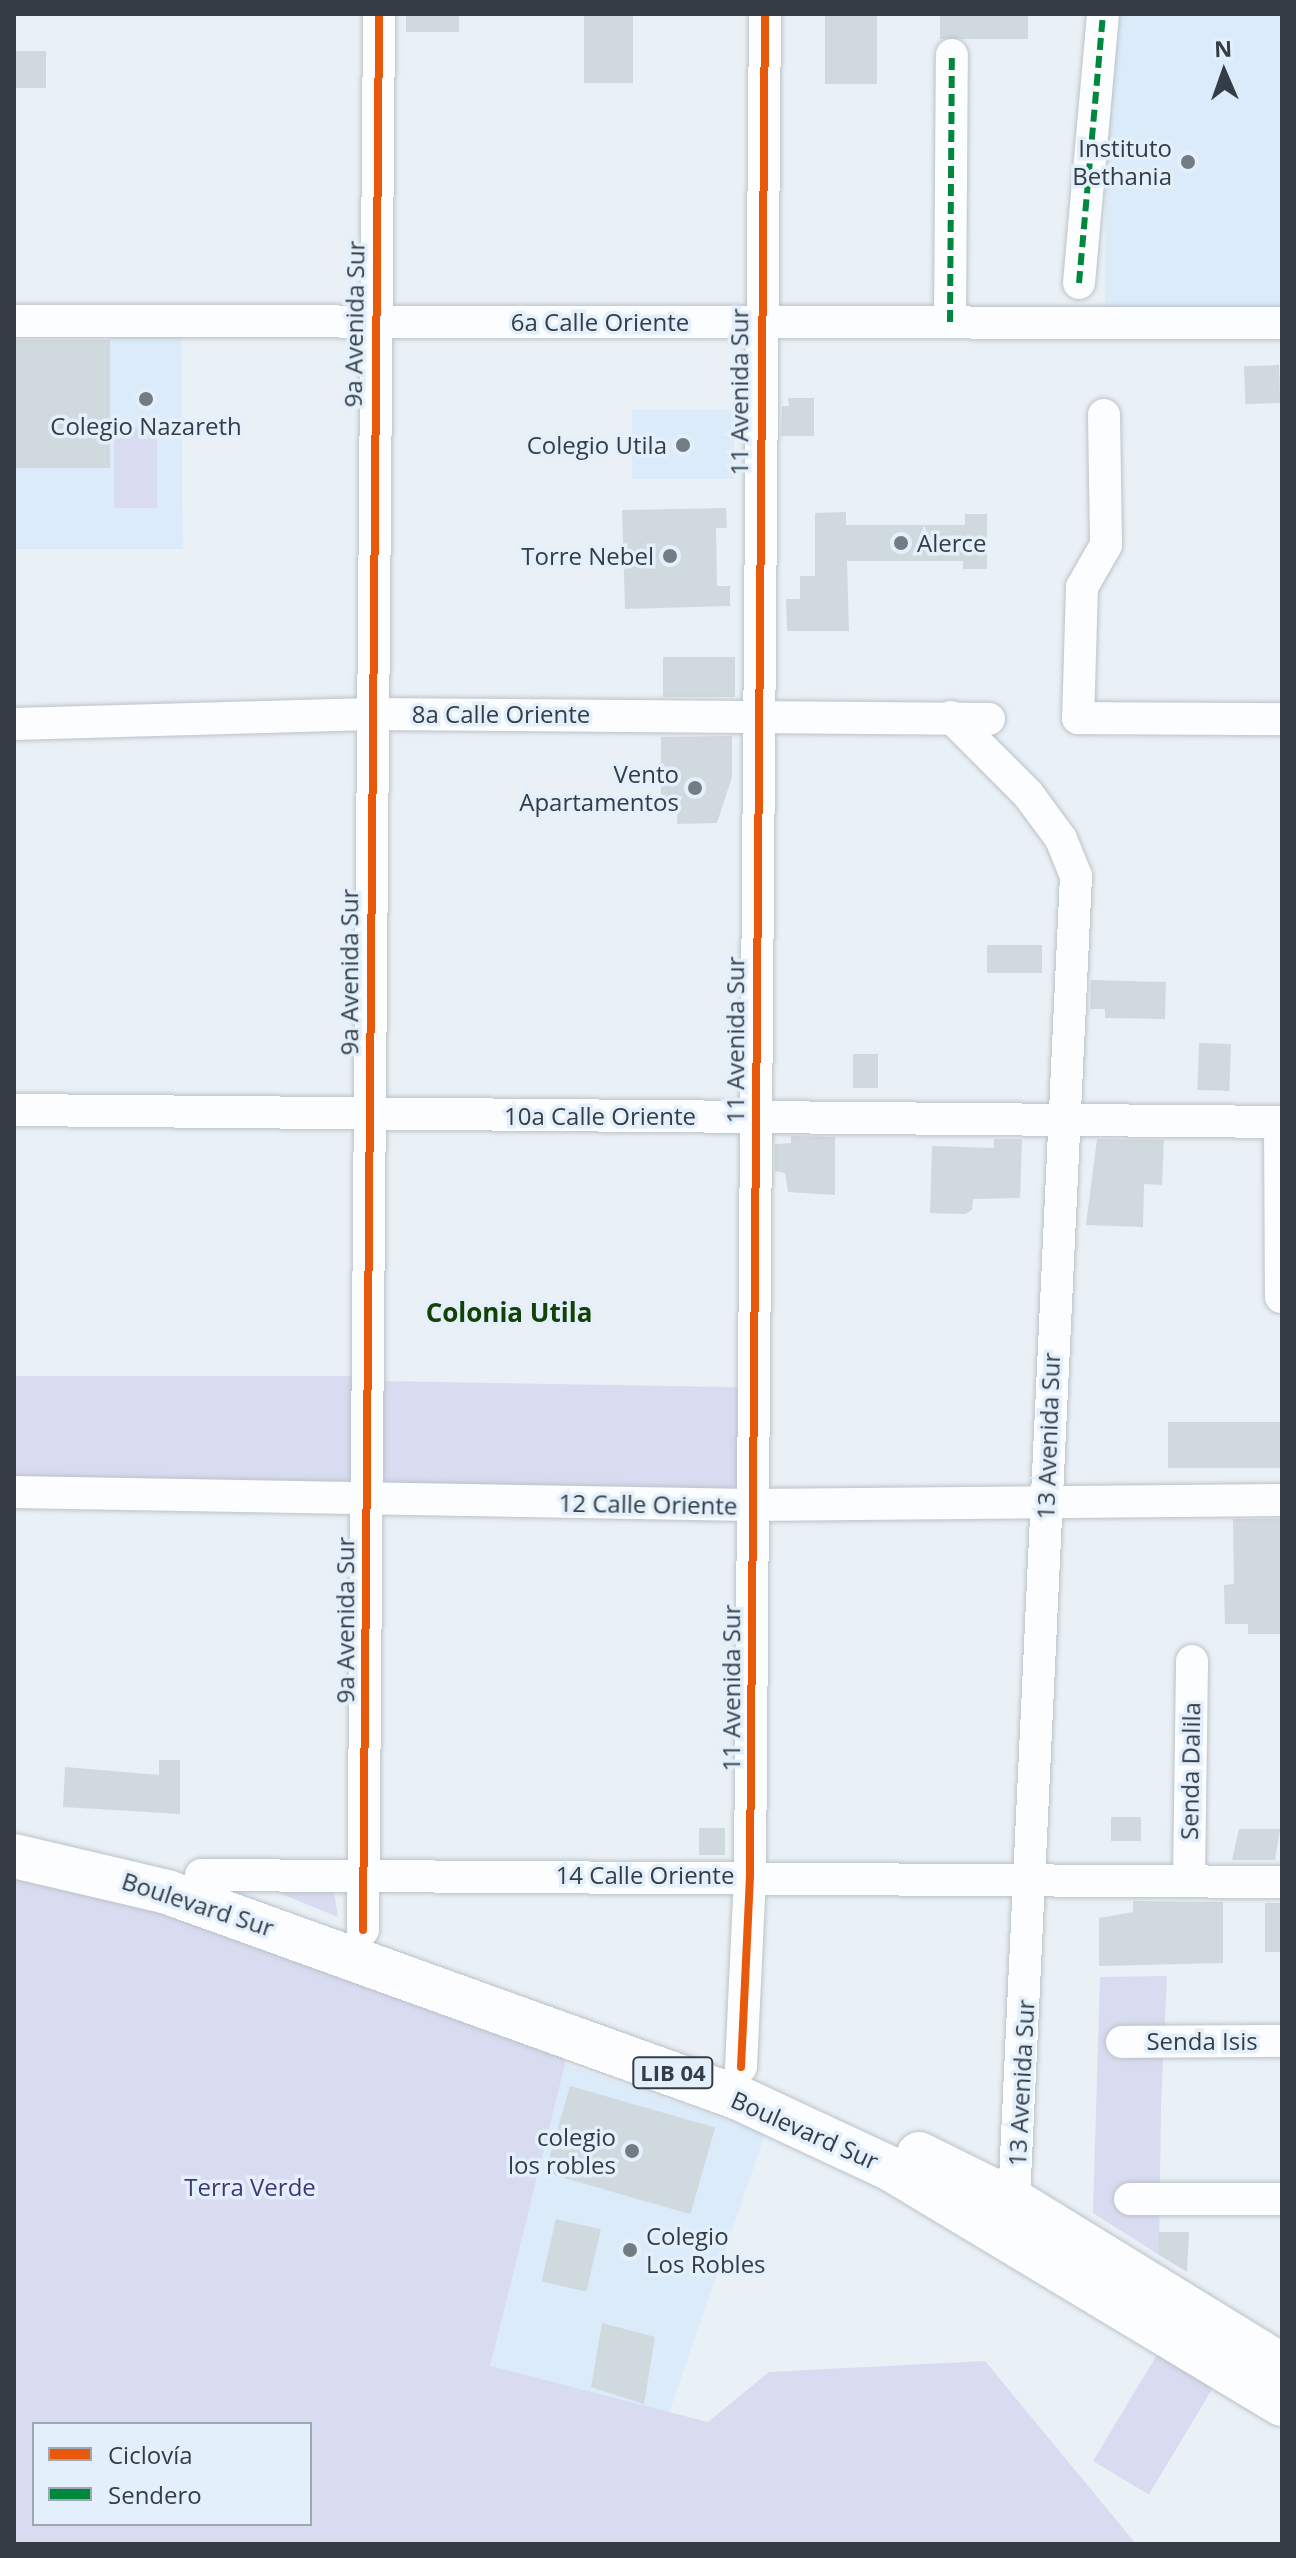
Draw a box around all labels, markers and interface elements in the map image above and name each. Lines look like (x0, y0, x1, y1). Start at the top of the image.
north arrow (1184, 32, 1264, 112)
text: N (1214, 33, 1233, 63)
place label: Instituto Bethania (1072, 134, 1172, 190)
marker: Instituto Bethania (1179, 153, 1197, 171)
street label: 9a Avenida Sur (338, 240, 370, 408)
street label: 6a Calle Oriente (511, 308, 689, 336)
street label: 11 Avenida Sur (725, 308, 753, 476)
marker: Colegio Nazareth (137, 390, 155, 408)
place label: Colegio Nazareth (50, 412, 242, 440)
place label: Colegio Utila (527, 431, 667, 459)
marker: Colegio Utila (674, 436, 692, 454)
place label: Alerce (917, 529, 986, 557)
marker: Alerce (892, 534, 910, 552)
place label: Torre Nebel (521, 542, 654, 570)
marker: Torre Nebel (661, 547, 679, 565)
street label: 8a Calle Oriente (412, 700, 590, 728)
place label: Vento Apartamentos (519, 760, 679, 816)
marker: Vento Apartamentos (686, 779, 704, 797)
street label: 9a Avenida Sur (335, 889, 363, 1055)
street label: 11 Avenida Sur (721, 956, 749, 1124)
street label: 10a Calle Oriente (504, 1102, 696, 1130)
district label: Colonia Utila (426, 1297, 592, 1329)
street label: 13 Avenida Sur (1031, 1352, 1065, 1520)
street label: 12 Calle Oriente (558, 1488, 738, 1520)
street label: 9a Avenida Sur (331, 1537, 359, 1703)
street label: 11 Avenida Sur (717, 1604, 745, 1772)
street label: Senda Dalila (1174, 1702, 1206, 1840)
street label: 14 Calle Oriente (556, 1861, 734, 1889)
street label: Boulevard Sur (118, 1866, 278, 1942)
street label: 13 Avenida Sur (1002, 1999, 1040, 2167)
street label: Senda Isis (1146, 2027, 1258, 2055)
road number: LIB 04 (631, 2055, 715, 2091)
street label: Boulevard Sur (727, 2085, 883, 2175)
place label: colegio los robles (508, 2123, 616, 2179)
marker: colegio los robles (623, 2142, 641, 2160)
park label: Terra Verde (184, 2173, 316, 2201)
place label: Colegio Los Robles (646, 2222, 766, 2278)
marker: Colegio Los Robles (621, 2241, 639, 2259)
legend (32, 2422, 312, 2526)
text: Ciclovía (108, 2438, 193, 2471)
text: Sendero (108, 2478, 202, 2511)

